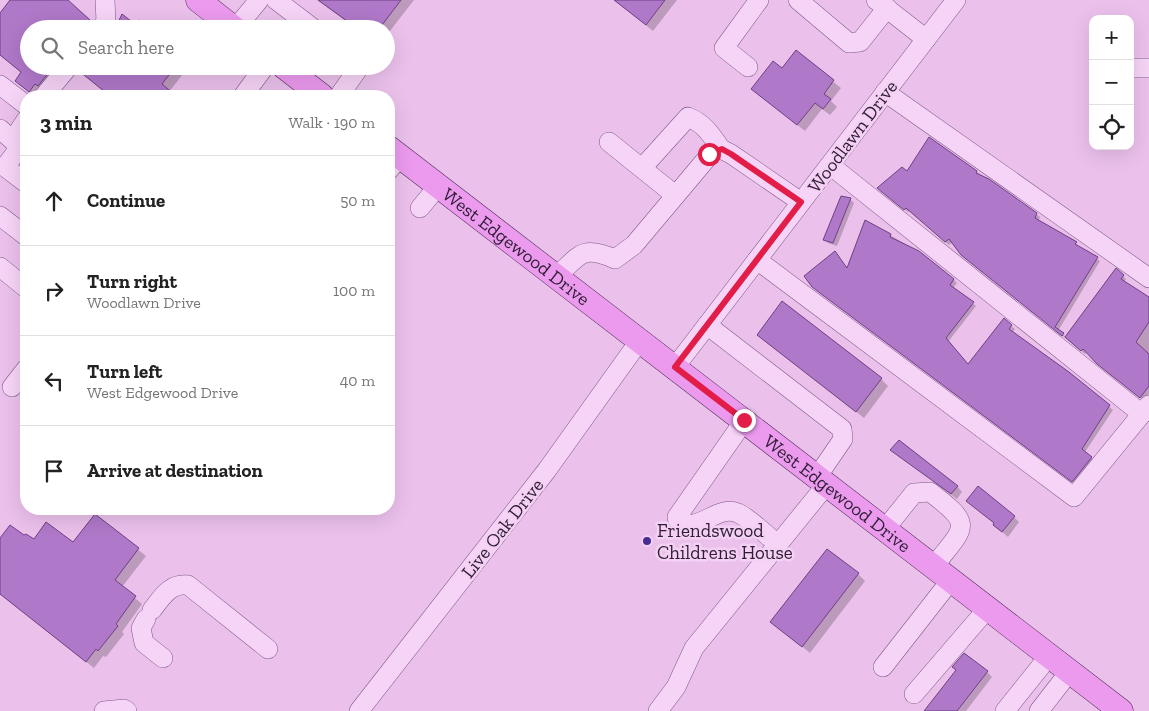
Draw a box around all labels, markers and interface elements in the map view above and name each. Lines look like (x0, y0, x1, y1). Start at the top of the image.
map controls (1089, 15, 1134, 150)
button: + (1089, 15, 1134, 60)
search box (20, 20, 395, 75)
icon: search (38, 34, 66, 62)
text: Search here (78, 36, 174, 59)
button: − (1089, 60, 1134, 105)
street label: Woodlawn Drive (803, 75, 902, 197)
button: locate (1089, 105, 1134, 150)
text: 3 min (40, 110, 92, 135)
text: Walk · 190 m (288, 113, 375, 132)
route start (698, 143, 721, 166)
street label: West Edgewood Drive (438, 183, 595, 310)
icon: ahead (40, 187, 68, 215)
text: Continue (87, 189, 165, 212)
text: 50 m (340, 191, 375, 210)
text: Turn right (87, 270, 177, 293)
icon: right (40, 277, 68, 305)
text: 100 m (333, 281, 375, 300)
text: Woodlawn Drive (87, 293, 201, 312)
text: Turn left (87, 360, 162, 383)
icon: left (40, 367, 68, 395)
text: 40 m (340, 371, 375, 390)
text: West Edgewood Drive (87, 383, 238, 402)
route end (733, 409, 756, 432)
street label: West Edgewood Drive (759, 430, 916, 557)
icon: arrive (40, 457, 68, 485)
text: Arrive at destination (87, 459, 263, 482)
street label: Live Oak Drive (456, 474, 548, 583)
place label: Friendswood Childrens House (657, 519, 793, 564)
marker: Friendswood Childrens House (641, 535, 653, 547)

